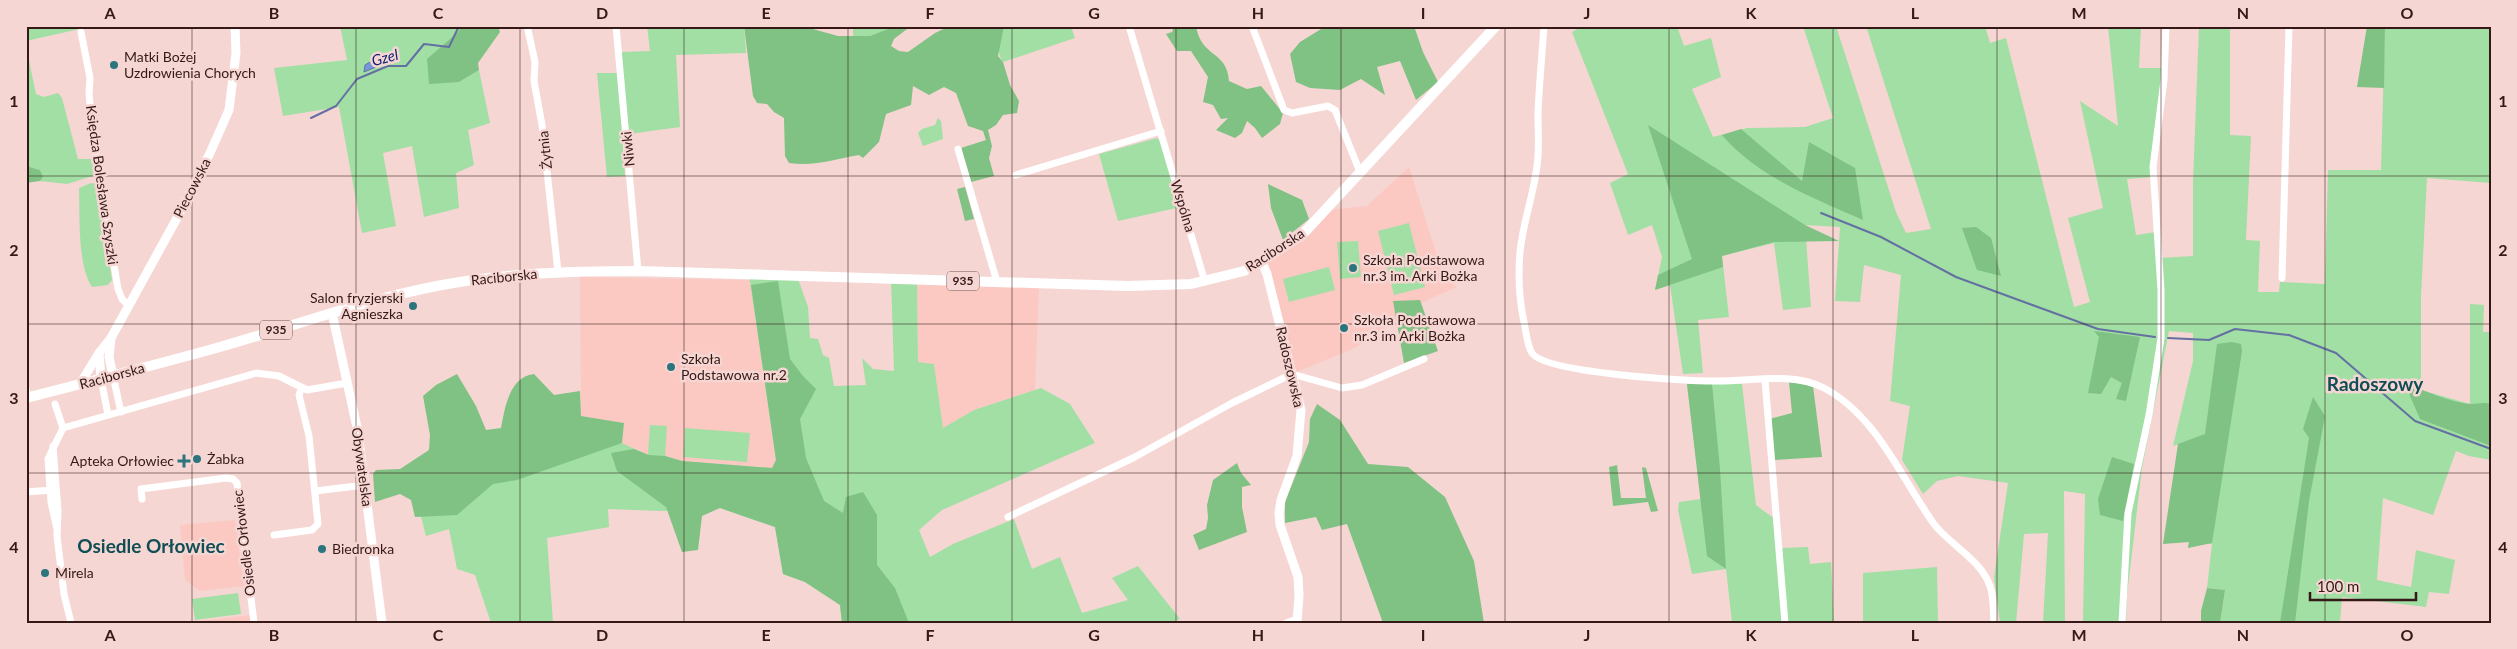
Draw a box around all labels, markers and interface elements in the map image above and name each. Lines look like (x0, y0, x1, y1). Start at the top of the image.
text: A (103, 3, 116, 22)
text: B (269, 3, 279, 22)
text: C (433, 3, 444, 22)
text: D (596, 3, 608, 22)
text: E (761, 3, 771, 22)
text: F (925, 3, 935, 22)
text: G (1088, 3, 1100, 22)
text: H (1252, 3, 1264, 22)
text: I (1421, 3, 1425, 22)
text: J (1584, 3, 1590, 22)
text: K (1746, 3, 1758, 22)
text: L (1911, 3, 1920, 22)
text: M (2071, 3, 2087, 22)
text: N (2237, 3, 2249, 22)
text: O (2401, 3, 2414, 22)
water label: Gzel (369, 45, 401, 69)
place label: Matki Bożej Uzdrowienia Chorych (124, 48, 256, 81)
marker: Matki Bożej Uzdrowienia Chorych (108, 59, 120, 71)
text: 1 (9, 91, 19, 110)
text: 1 (2498, 91, 2508, 110)
street label: Księdza Bolesława Szyszki (83, 104, 122, 266)
street label: Żytnia (534, 130, 555, 170)
street label: Niwki (617, 131, 638, 168)
street label: Piecowska (169, 155, 214, 220)
street label: Wspólna (1168, 178, 1199, 234)
street label: Raciborska (1242, 224, 1307, 275)
text: 2 (9, 240, 19, 259)
text: 2 (2498, 240, 2508, 259)
place label: Szkoła Podstawowa nr.3 im. Arki Bożka (1363, 251, 1485, 284)
marker: Szkoła Podstawowa nr.3 im. Arki Bożka (1347, 262, 1359, 274)
street label: Raciborska (470, 265, 538, 288)
road number: 935 (947, 272, 979, 290)
place label: Salon fryzjerski Agnieszka (310, 289, 403, 322)
marker: Salon fryzjerski Agnieszka (407, 300, 419, 312)
place label: Szkoła Podstawowa nr.3 im Arki Bożka (1354, 311, 1476, 344)
road number: 935 (260, 320, 292, 340)
marker: Szkoła Podstawowa nr.3 im Arki Bożka (1338, 322, 1350, 334)
street label: Radoszowska (1273, 325, 1308, 409)
place label: Szkoła Podstawowa nr.2 (681, 350, 787, 383)
street label: Raciborska (77, 359, 146, 392)
marker: Szkoła Podstawowa nr.2 (665, 361, 677, 373)
district label: Radoszowy (2327, 372, 2424, 395)
text: 3 (9, 388, 19, 407)
text: 3 (2498, 388, 2508, 407)
street label: Obywatelska (349, 426, 376, 508)
place label: Żabka (207, 450, 244, 467)
place label: Apteka Orłowiec (70, 452, 174, 469)
marker: Żabka (191, 453, 203, 465)
marker: Apteka Orłowiec (178, 455, 190, 467)
street label: Osiedle Orłowiec (229, 489, 258, 597)
district label: Osiedle Orłowiec (77, 534, 225, 557)
text: 4 (9, 537, 19, 556)
text: 4 (2498, 537, 2508, 556)
place label: Biedronka (332, 540, 394, 557)
marker: Biedronka (316, 543, 328, 555)
place label: Mirela (55, 564, 94, 581)
marker: Mirela (39, 567, 51, 579)
scale bar (2310, 569, 2416, 601)
text: 100 m (2317, 577, 2359, 595)
text: A (103, 625, 116, 644)
text: B (269, 625, 279, 644)
text: C (433, 625, 444, 644)
text: D (596, 625, 608, 644)
text: E (761, 625, 771, 644)
text: F (925, 625, 935, 644)
text: G (1088, 625, 1100, 644)
text: H (1252, 625, 1264, 644)
text: I (1421, 625, 1425, 644)
text: J (1584, 625, 1590, 644)
text: K (1746, 625, 1758, 644)
text: L (1911, 625, 1920, 644)
text: M (2071, 625, 2087, 644)
text: N (2237, 625, 2249, 644)
text: O (2401, 625, 2414, 644)

